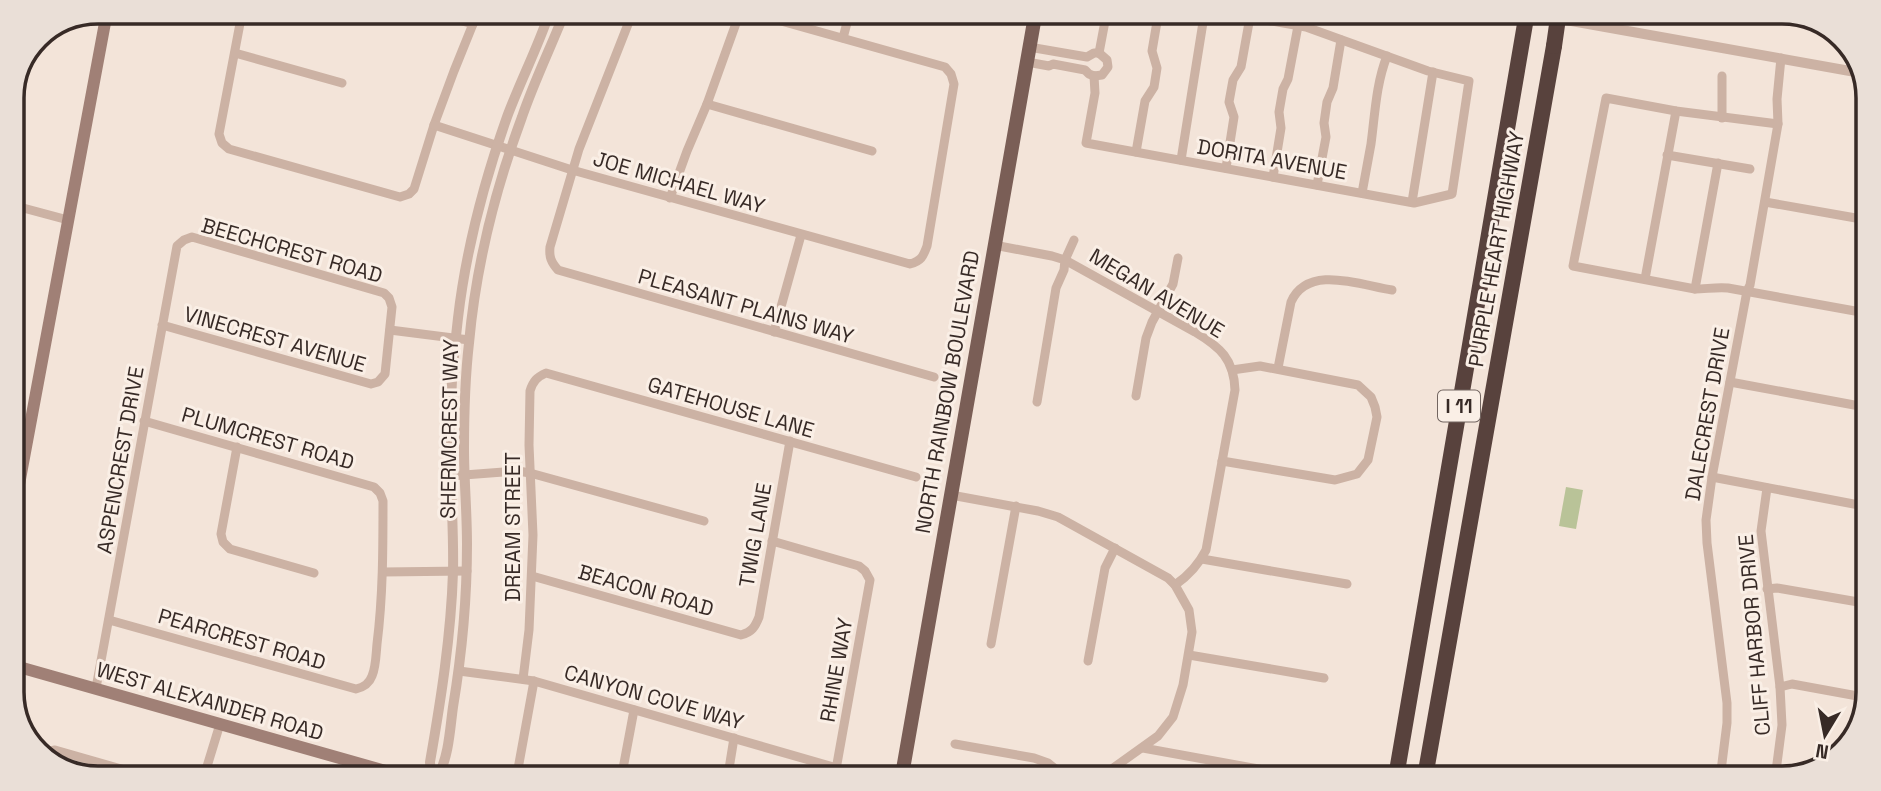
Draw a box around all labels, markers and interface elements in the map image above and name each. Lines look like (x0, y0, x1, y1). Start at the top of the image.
street label: PURPLE HEART HIGHWAY (1462, 129, 1530, 369)
street label: DORITA AVENUE (1195, 133, 1349, 185)
street label: JOE MICHAEL WAY (590, 145, 768, 219)
street label: BEECHCREST ROAD (198, 211, 386, 289)
street label: MEGAN AVENUE (1085, 242, 1229, 344)
street label: NORTH RAINBOW BOULEVARD (909, 248, 985, 536)
street label: PLEASANT PLAINS WAY (635, 262, 857, 350)
street label: VINECREST AVENUE (181, 300, 369, 378)
street label: DALECREST DRIVE (1678, 325, 1736, 503)
street label: SHERMCREST WAY (434, 339, 464, 519)
street label: ASPENCREST DRIVE (90, 364, 150, 556)
street label: GATEHOUSE LANE (645, 370, 817, 444)
road number: I 11 (1438, 390, 1480, 422)
street label: PLUMCREST ROAD (179, 400, 357, 476)
street label: DREAM STREET (499, 452, 526, 602)
street label: TWIG LANE (733, 481, 777, 589)
street label: CLIFF HARBOR DRIVE (1732, 533, 1776, 737)
street label: BEACON ROAD (575, 558, 717, 622)
street label: PEARCREST ROAD (155, 602, 329, 676)
street label: RHINE WAY (814, 616, 858, 724)
street label: WEST ALEXANDER ROAD (93, 656, 327, 746)
street label: CANYON COVE WAY (561, 658, 747, 736)
north arrow (1790, 700, 1860, 770)
text: N (1814, 738, 1831, 765)

